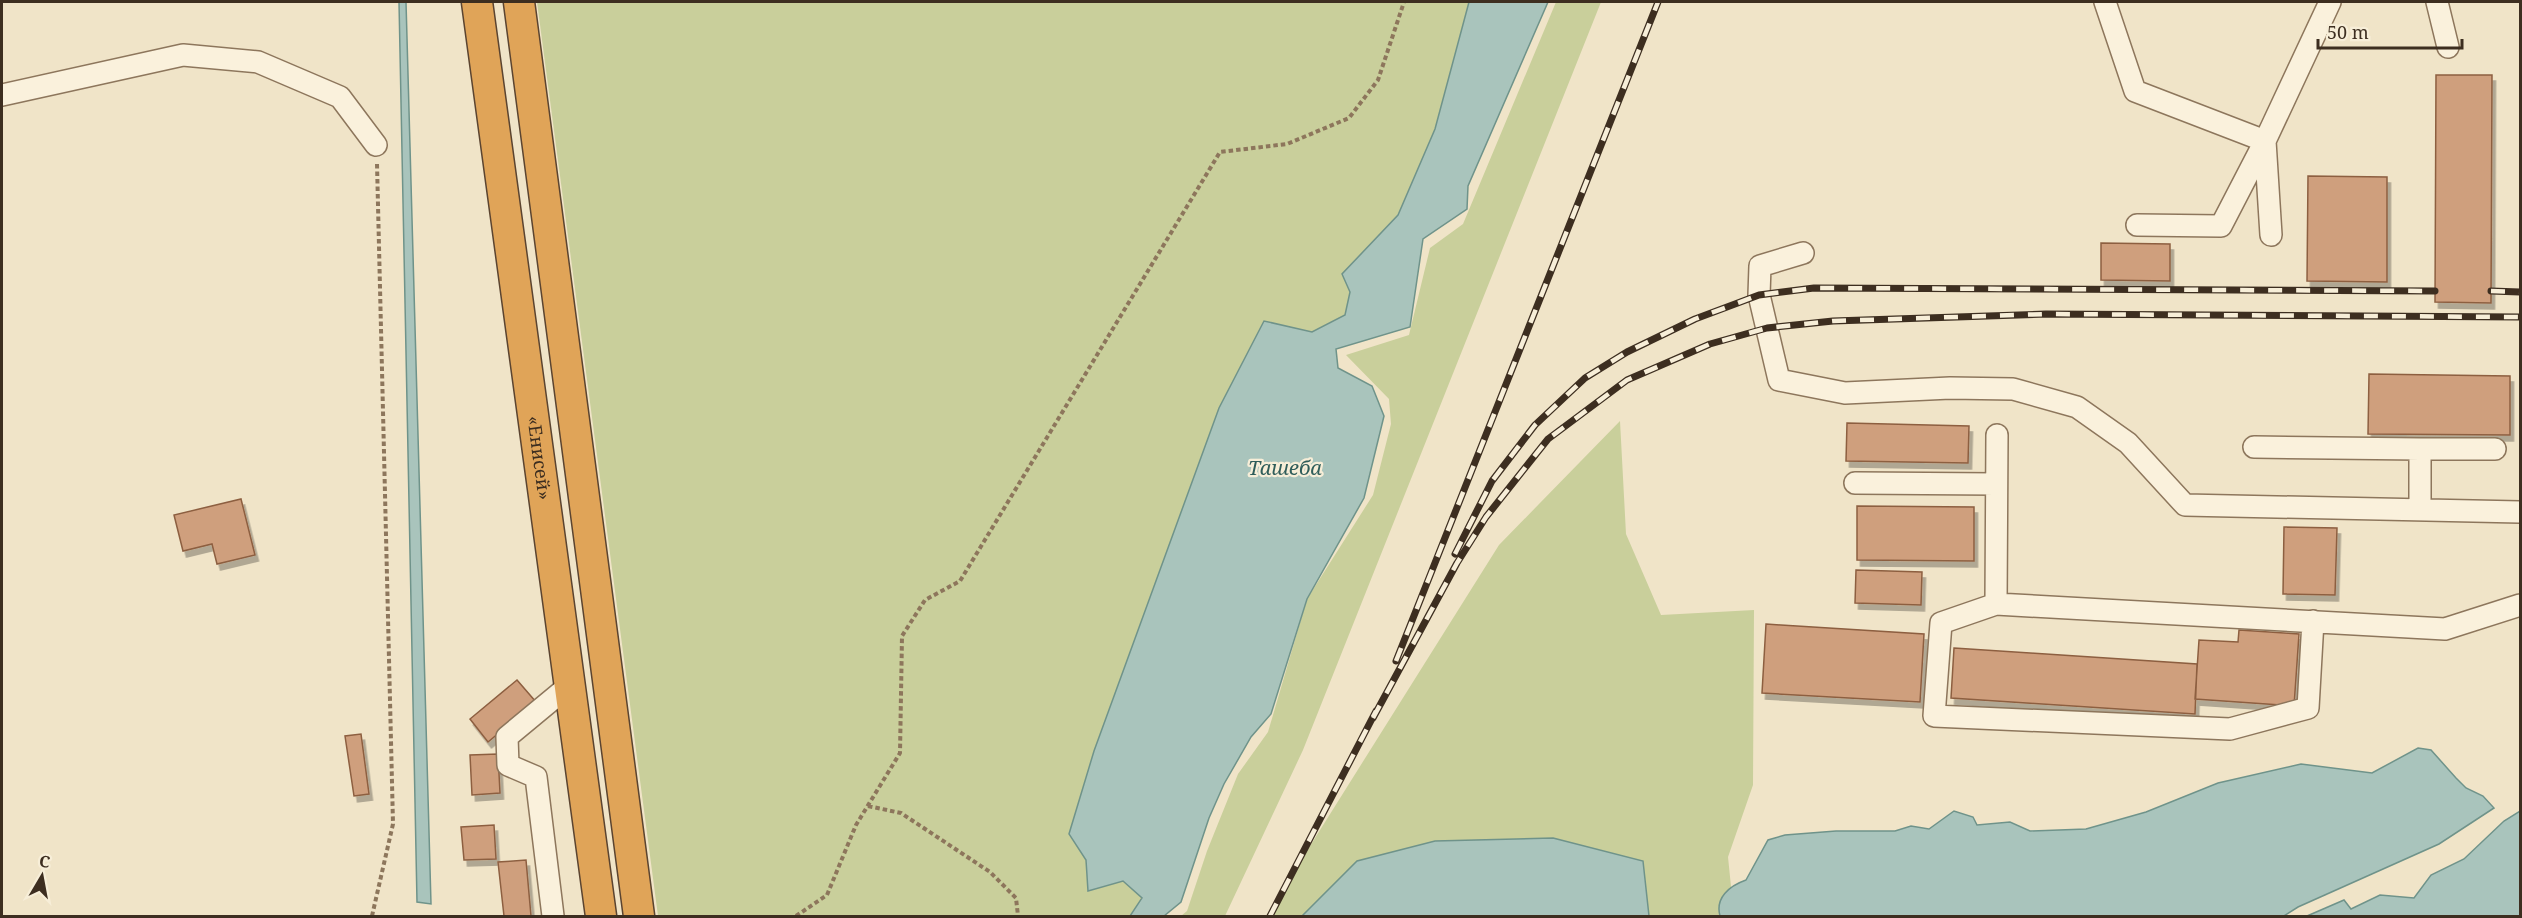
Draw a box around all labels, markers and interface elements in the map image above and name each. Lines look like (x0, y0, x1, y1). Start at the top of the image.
scale bar (2318, 12, 2462, 50)
text: 50 m (2327, 20, 2369, 44)
street label: «Енисей» (522, 414, 557, 501)
water label: Ташеба (1248, 454, 1322, 481)
north arrow (12, 846, 72, 906)
text: С (38, 849, 52, 873)

